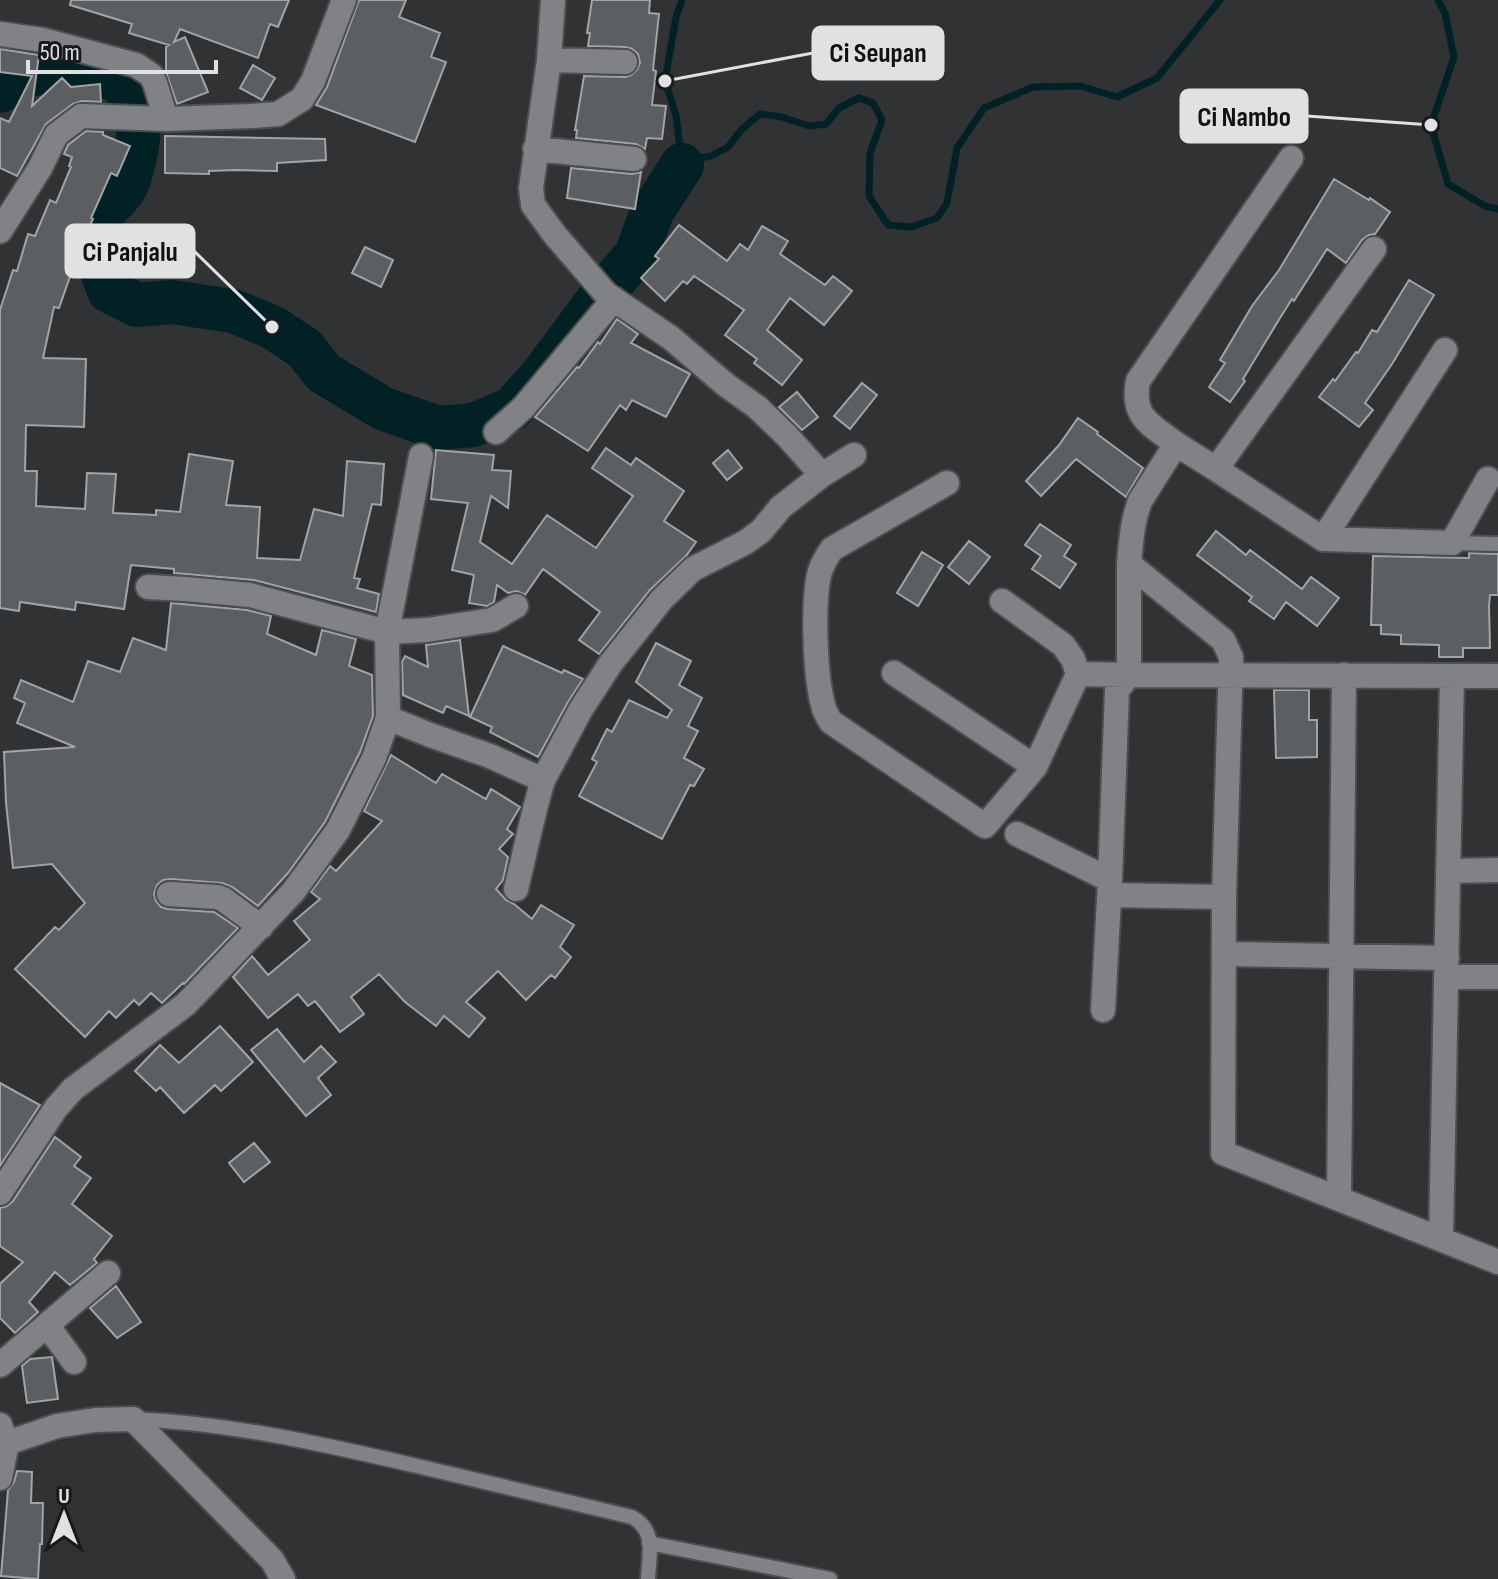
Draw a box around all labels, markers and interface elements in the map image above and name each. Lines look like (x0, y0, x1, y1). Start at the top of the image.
scale bar (28, 24, 216, 74)
callout: Ci Seupan (813, 27, 943, 79)
text: Ci Seupan (829, 37, 927, 70)
text: 50 m (40, 38, 80, 67)
callout: Ci Nambo (1181, 90, 1307, 142)
text: Ci Nambo (1197, 101, 1291, 134)
callout: Ci Panjalu (66, 225, 194, 277)
text: Ci Panjalu (82, 236, 178, 269)
north arrow (24, 1475, 104, 1555)
text: U (58, 1483, 70, 1510)

